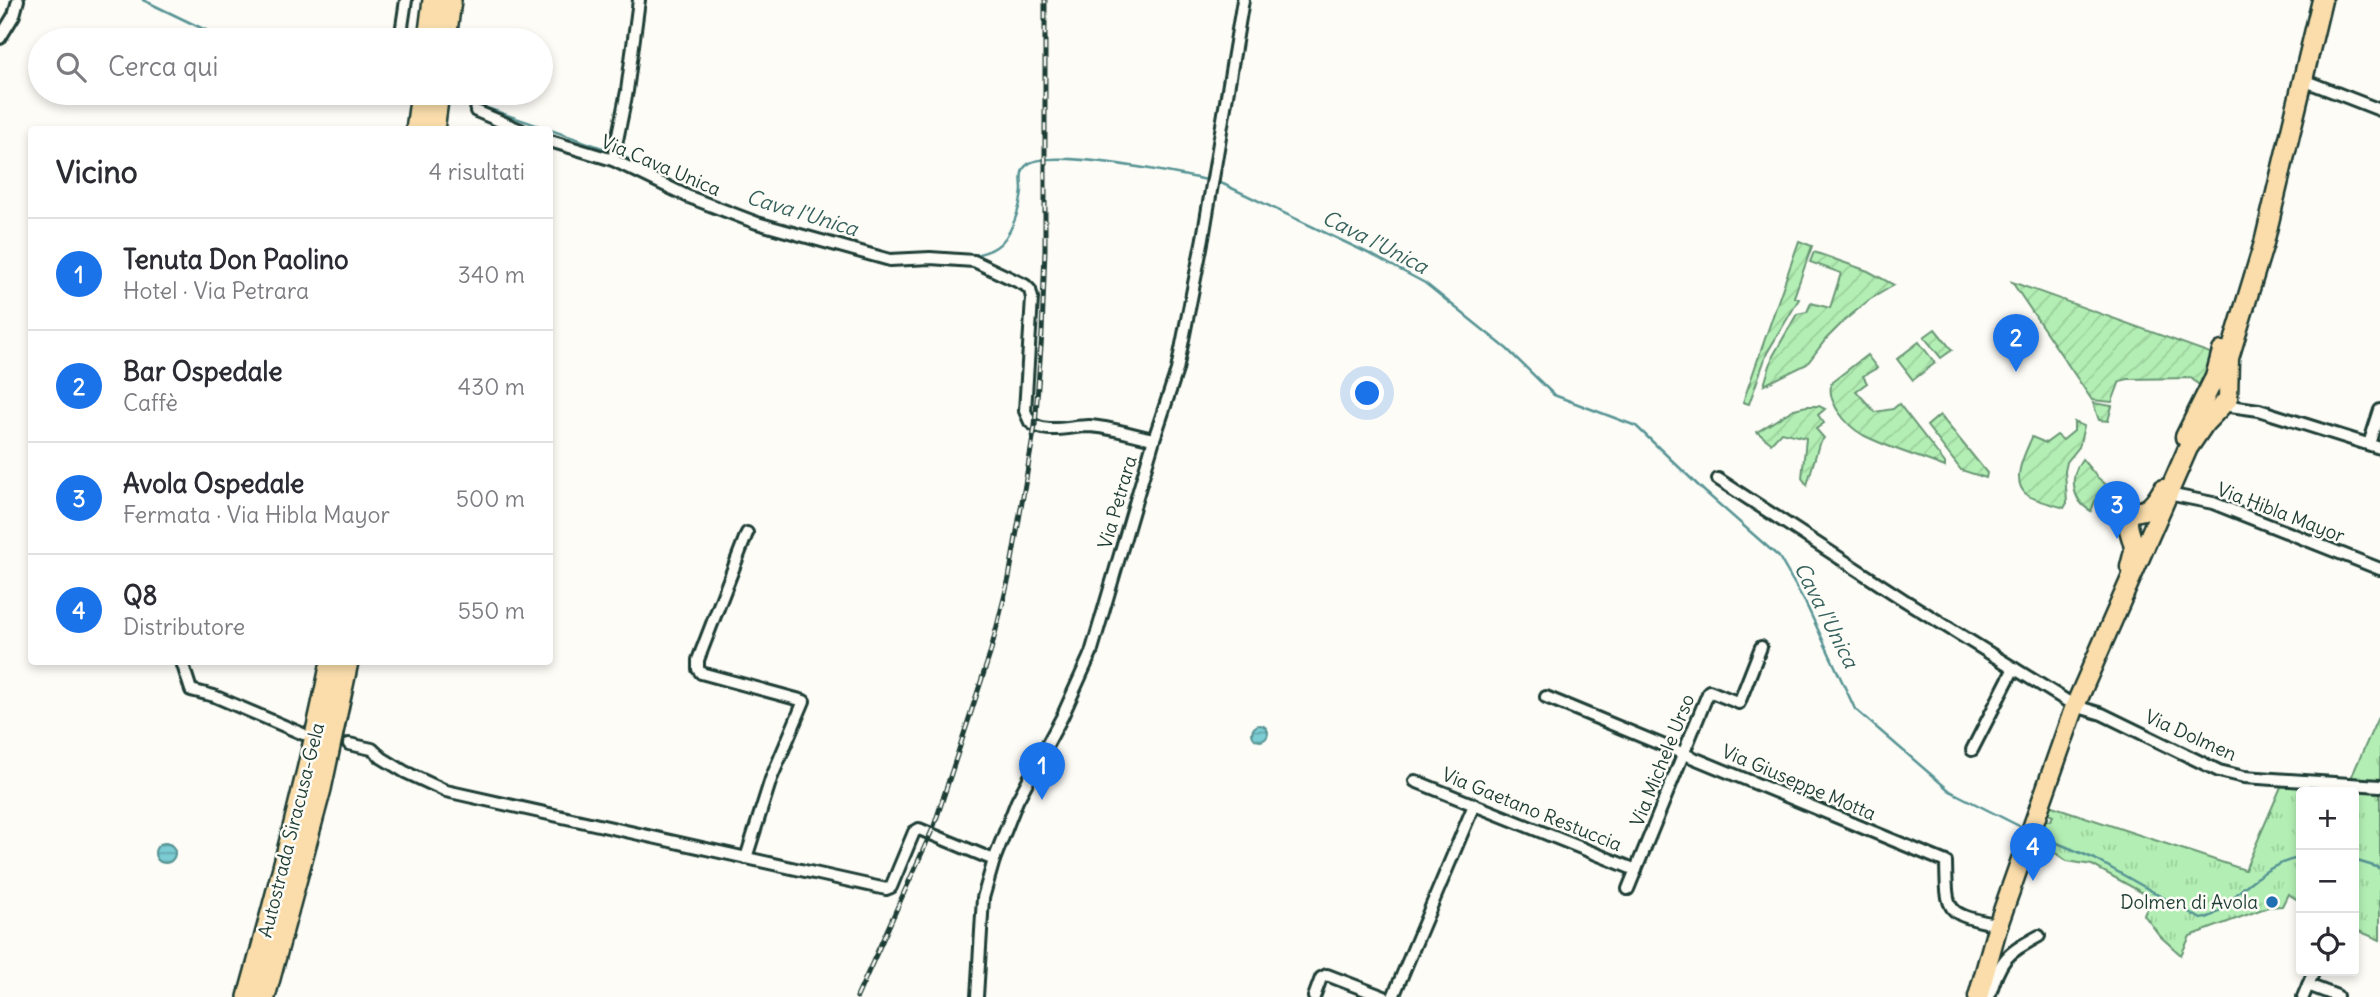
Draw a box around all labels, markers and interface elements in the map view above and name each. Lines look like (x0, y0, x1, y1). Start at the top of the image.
search box (28, 28, 553, 105)
icon: search (52, 48, 90, 86)
text: Cerca qui (108, 50, 218, 83)
street label: Via Cava Unica (598, 129, 725, 201)
text: Vicino (56, 153, 138, 191)
text: 4 risultati (429, 157, 525, 186)
water label: Cava l'Unica (743, 183, 862, 243)
water label: Cava l'Unica (1318, 203, 1433, 280)
text: Tenuta Don Paolino (123, 243, 349, 276)
text: 1 (74, 260, 84, 289)
text: 340 m (458, 260, 525, 289)
text: Hotel · Via Petrara (123, 276, 309, 305)
pin: 2 (1993, 314, 2039, 372)
text: Bar Ospedale (123, 355, 282, 388)
text: 2 (73, 372, 85, 401)
text: 430 m (458, 372, 525, 401)
your location (1350, 376, 1384, 410)
text: Caffè (123, 388, 178, 417)
street label: Via Petrara (1092, 453, 1142, 551)
text: Avola Ospedale (123, 467, 304, 500)
street label: Via Hibla Mayor (2214, 477, 2348, 547)
pin: 3 (2094, 481, 2140, 539)
text: 3 (72, 484, 86, 513)
text: 500 m (456, 484, 525, 513)
text: Fermata · Via Hibla Mayor (123, 500, 390, 529)
water label: Cava l'Unica (1788, 557, 1865, 673)
text: Q8 (123, 579, 158, 612)
text: 4 (72, 596, 86, 625)
text: 550 m (458, 596, 525, 625)
text: Distributore (123, 612, 245, 641)
street label: Via Michele Urso (1624, 690, 1700, 830)
street label: Via Dolmen (2141, 704, 2241, 766)
street label: Autostrada Siracusa-Gela (253, 720, 329, 940)
street label: Via Giuseppe Motta (1718, 739, 1880, 825)
pin: 1 (1019, 742, 1065, 800)
street label: Via Gaetano Restuccia (1439, 762, 1626, 856)
map controls (2296, 787, 2359, 976)
button: + (2296, 787, 2359, 850)
pin: 4 (2010, 823, 2056, 881)
button: − (2296, 850, 2359, 913)
place label: Dolmen di Avola (2120, 890, 2258, 914)
marker: Dolmen di Avola (2264, 894, 2280, 910)
button: locate (2296, 913, 2359, 976)

